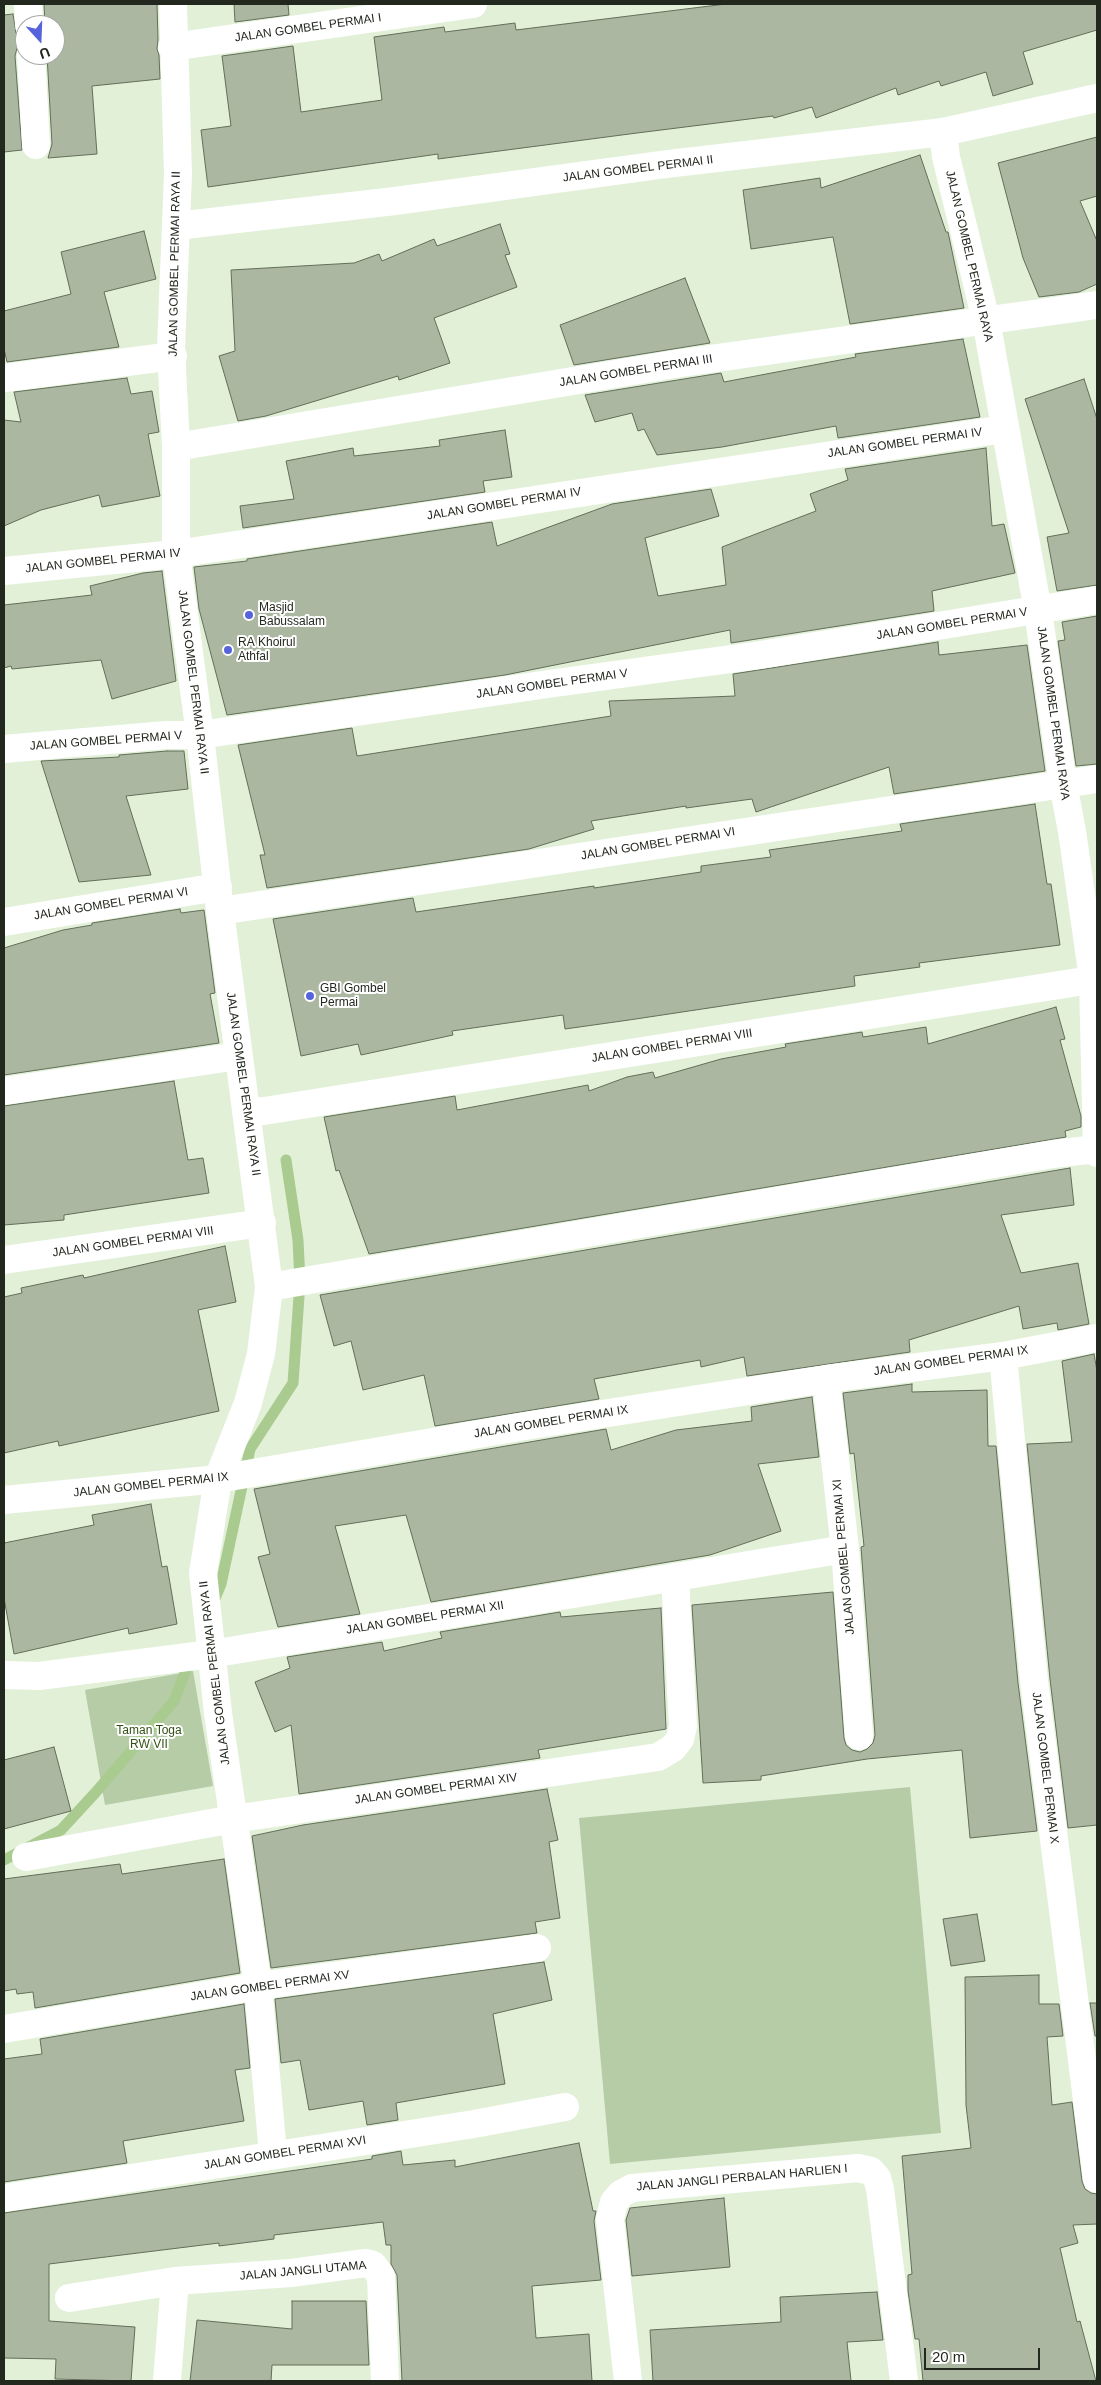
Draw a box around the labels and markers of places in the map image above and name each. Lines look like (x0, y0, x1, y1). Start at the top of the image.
place label: Masjid Babussalam (259, 601, 325, 629)
marker: Masjid Babussalam (243, 609, 255, 621)
place label: RA Khoirul Athfal (238, 636, 295, 664)
marker: RA Khoirul Athfal (222, 644, 234, 656)
place label: GBI Gombel Permai (320, 982, 386, 1010)
marker: GBI Gombel Permai (304, 990, 316, 1002)

